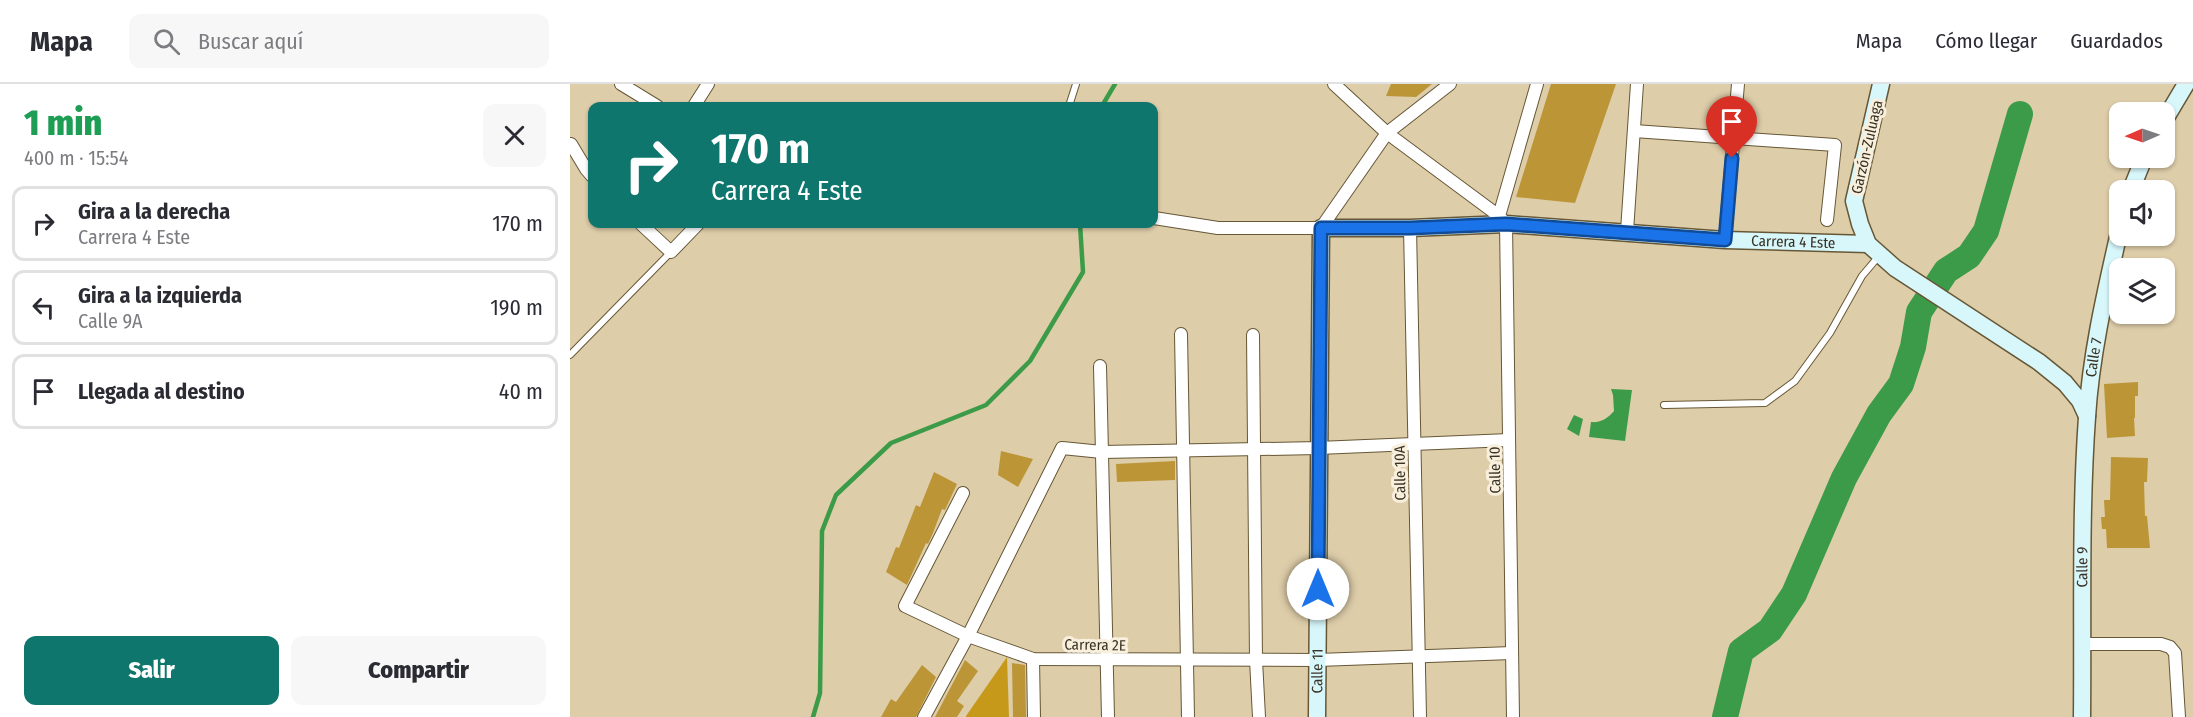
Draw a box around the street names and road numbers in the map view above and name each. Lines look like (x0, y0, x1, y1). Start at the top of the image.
street label: Garzón-Zuluaga (1847, 98, 1887, 196)
street label: Carrera 4 Este (1751, 232, 1836, 252)
street label: Calle 7 (2082, 336, 2106, 378)
street label: Calle 10A (1391, 445, 1409, 501)
street label: Calle 10 (1486, 446, 1504, 494)
street label: Calle 9 (2073, 547, 2091, 587)
street label: Carrera 2E (1064, 635, 1126, 655)
street label: Calle 11 (1308, 648, 1327, 694)

